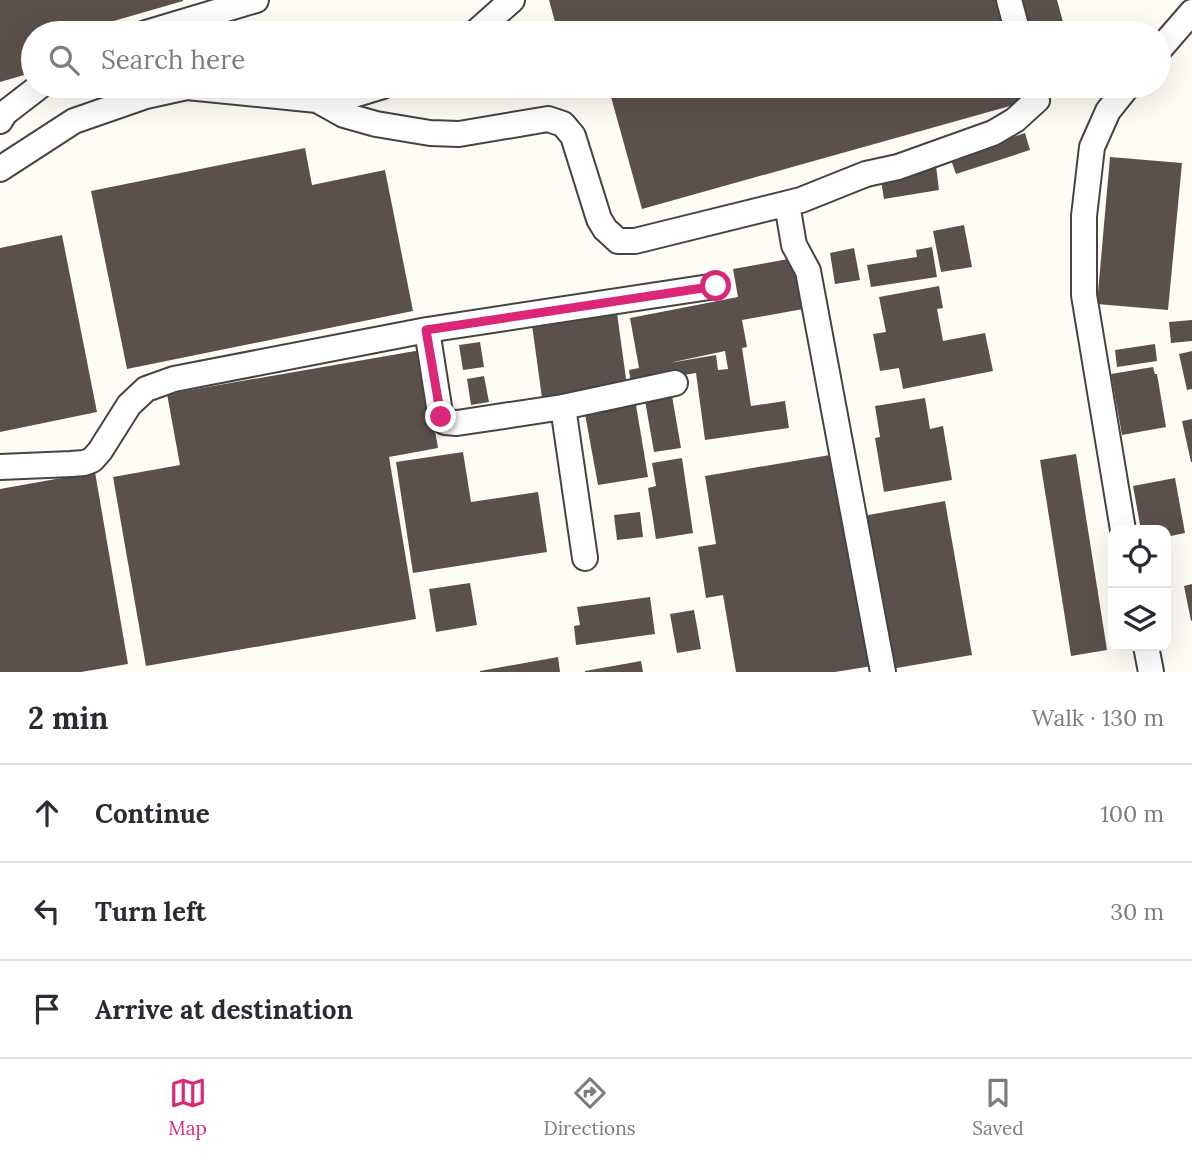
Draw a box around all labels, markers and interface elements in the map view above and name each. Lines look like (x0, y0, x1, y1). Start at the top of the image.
search box (21, 21, 1171, 98)
icon: search (45, 41, 83, 79)
text: Search here (101, 43, 245, 76)
route start (700, 270, 731, 301)
route end (425, 401, 456, 432)
map controls (1108, 525, 1171, 651)
button: locate (1108, 525, 1171, 588)
button: layers (1108, 588, 1171, 651)
text: 2 min (28, 699, 108, 737)
text: Walk · 130 m (1032, 703, 1164, 732)
icon: ahead (28, 794, 66, 832)
text: Continue (95, 797, 210, 830)
text: 100 m (1100, 799, 1164, 828)
icon: left (28, 892, 66, 930)
text: Turn left (95, 895, 206, 928)
text: 30 m (1110, 897, 1164, 926)
icon: arrive (28, 990, 66, 1028)
text: Arrive at destination (95, 993, 353, 1026)
tab: Map (168, 1074, 207, 1140)
tab: Directions (544, 1074, 636, 1140)
tab: Saved (972, 1074, 1024, 1140)

